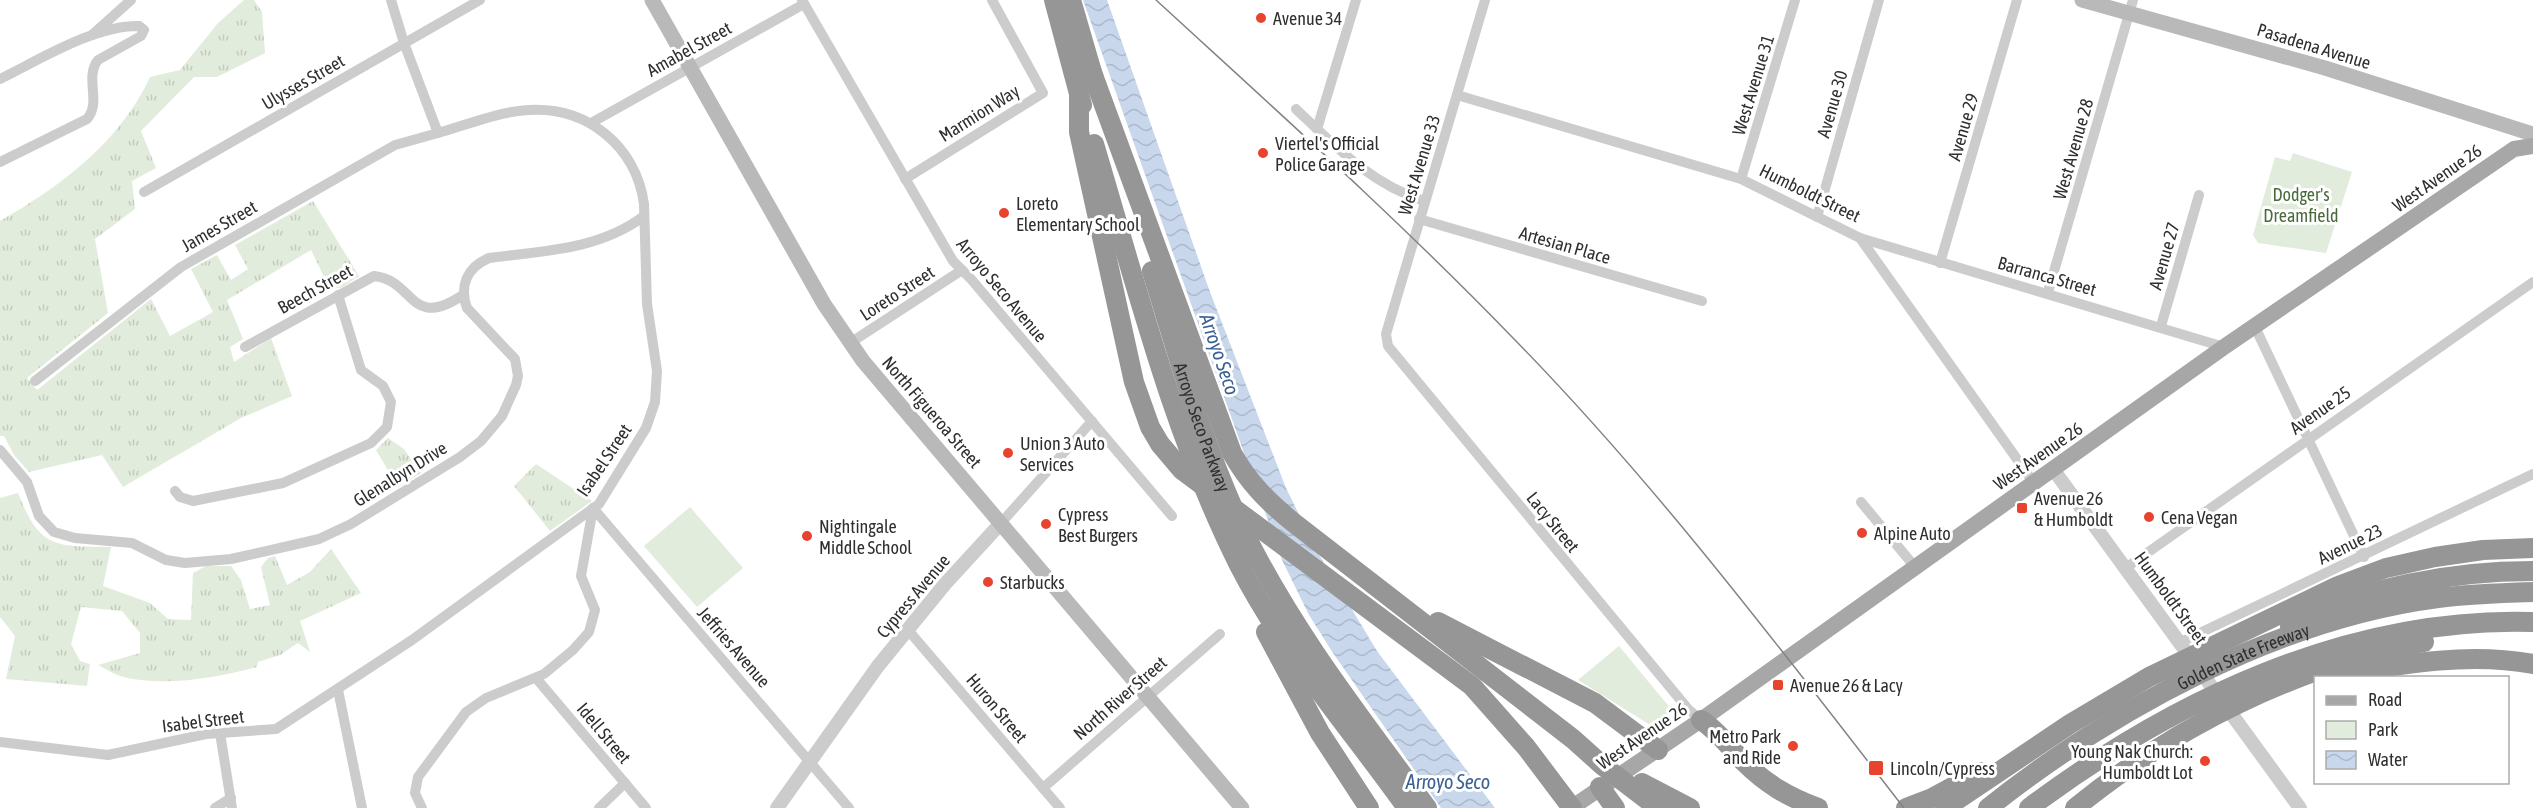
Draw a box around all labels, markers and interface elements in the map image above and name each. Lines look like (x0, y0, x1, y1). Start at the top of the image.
place label: Avenue 34 (1273, 8, 1342, 29)
marker: Avenue 34 (1254, 11, 1268, 25)
street label: Amabel Street (643, 17, 735, 81)
street label: Pasadena Avenue (2255, 19, 2373, 73)
street label: West Avenue 31 (1728, 32, 1778, 138)
street label: Ulysses Street (258, 50, 348, 114)
street label: Avenue 30 (1812, 68, 1852, 140)
street label: Marmion Way (935, 80, 1023, 146)
street label: Avenue 29 (1943, 91, 1983, 163)
street label: West Avenue 28 (2049, 96, 2097, 202)
street label: West Avenue 33 (1394, 112, 1444, 218)
place label: Viertel's Official Police Garage (1275, 133, 1380, 175)
street label: West Avenue 26 (2388, 140, 2486, 216)
marker: Viertel's Official Police Garage (1256, 146, 1270, 160)
street label: Humboldt Street (1756, 160, 1864, 226)
park label: Dodger's Dreamfield (2263, 184, 2339, 226)
place label: Loreto Elementary School (1016, 193, 1140, 235)
street label: James Street (178, 196, 260, 256)
marker: Loreto Elementary School (997, 206, 1011, 220)
street label: Avenue 27 (2144, 220, 2184, 292)
street label: Artesian Place (1517, 222, 1613, 268)
street label: Arroyo Seco Avenue (953, 234, 1051, 346)
street label: Barranca Street (1995, 252, 2099, 300)
street label: Beech Street (274, 260, 356, 318)
street label: Loreto Street (856, 261, 938, 325)
water label: Arroyo Seco (1195, 309, 1245, 398)
street label: North Figueroa Street (878, 352, 986, 472)
street label: Arroyo Seco Parkway (1170, 360, 1235, 495)
street label: Avenue 25 (2286, 382, 2354, 438)
street label: West Avenue 26 (1989, 418, 2087, 494)
street label: Isabel Street (572, 420, 636, 500)
place label: Union 3 Auto Services (1020, 433, 1105, 475)
street label: Glenalbyn Drive (349, 437, 451, 511)
marker: Union 3 Auto Services (1001, 446, 1015, 460)
street label: Lacy Street (1522, 488, 1584, 556)
place label: Avenue 26 & Humboldt (2034, 488, 2113, 530)
marker: Avenue 26 & Humboldt (2015, 501, 2029, 515)
place label: Cypress Best Burgers (1058, 504, 1138, 546)
place label: Cena Vegan (2161, 507, 2238, 528)
marker: Cena Vegan (2142, 510, 2156, 524)
place label: Nightingale Middle School (819, 516, 912, 558)
marker: Cypress Best Burgers (1039, 517, 1053, 531)
street label: Avenue 23 (2314, 519, 2386, 569)
place label: Alpine Auto (1874, 523, 1951, 544)
marker: Alpine Auto (1855, 526, 1869, 540)
marker: Nightingale Middle School (800, 529, 814, 543)
street label: Humboldt Street (2130, 548, 2212, 648)
street label: Cypress Avenue (872, 550, 954, 642)
place label: Starbucks (1000, 572, 1065, 593)
marker: Starbucks (981, 575, 995, 589)
street label: Jeffries Avenue (693, 602, 775, 692)
street label: Golden State Freeway (2173, 619, 2312, 694)
street label: North River Street (1069, 652, 1171, 744)
street label: Huron Street (962, 669, 1032, 747)
place label: Avenue 26 & Lacy (1790, 675, 1903, 696)
legend (2314, 676, 2509, 784)
marker: Avenue 26 & Lacy (1771, 678, 1785, 692)
text: Road (2368, 689, 2402, 710)
street label: Idell Street (573, 698, 635, 768)
street label: West Avenue 26 (1593, 698, 1691, 774)
street label: Isabel Street (161, 706, 245, 736)
text: Park (2368, 719, 2398, 740)
place label: Metro Park and Ride (1709, 726, 1781, 768)
marker: Metro Park and Ride (1786, 739, 1800, 753)
place label: Young Nak Church: Humboldt Lot (2071, 741, 2193, 783)
text: Water (2368, 749, 2408, 770)
marker: Young Nak Church: Humboldt Lot (2198, 754, 2212, 768)
place label: Lincoln/Cypress (1890, 758, 1995, 779)
marker: Lincoln/Cypress (1867, 759, 1885, 777)
water label: Arroyo Seco (1405, 770, 1490, 793)

